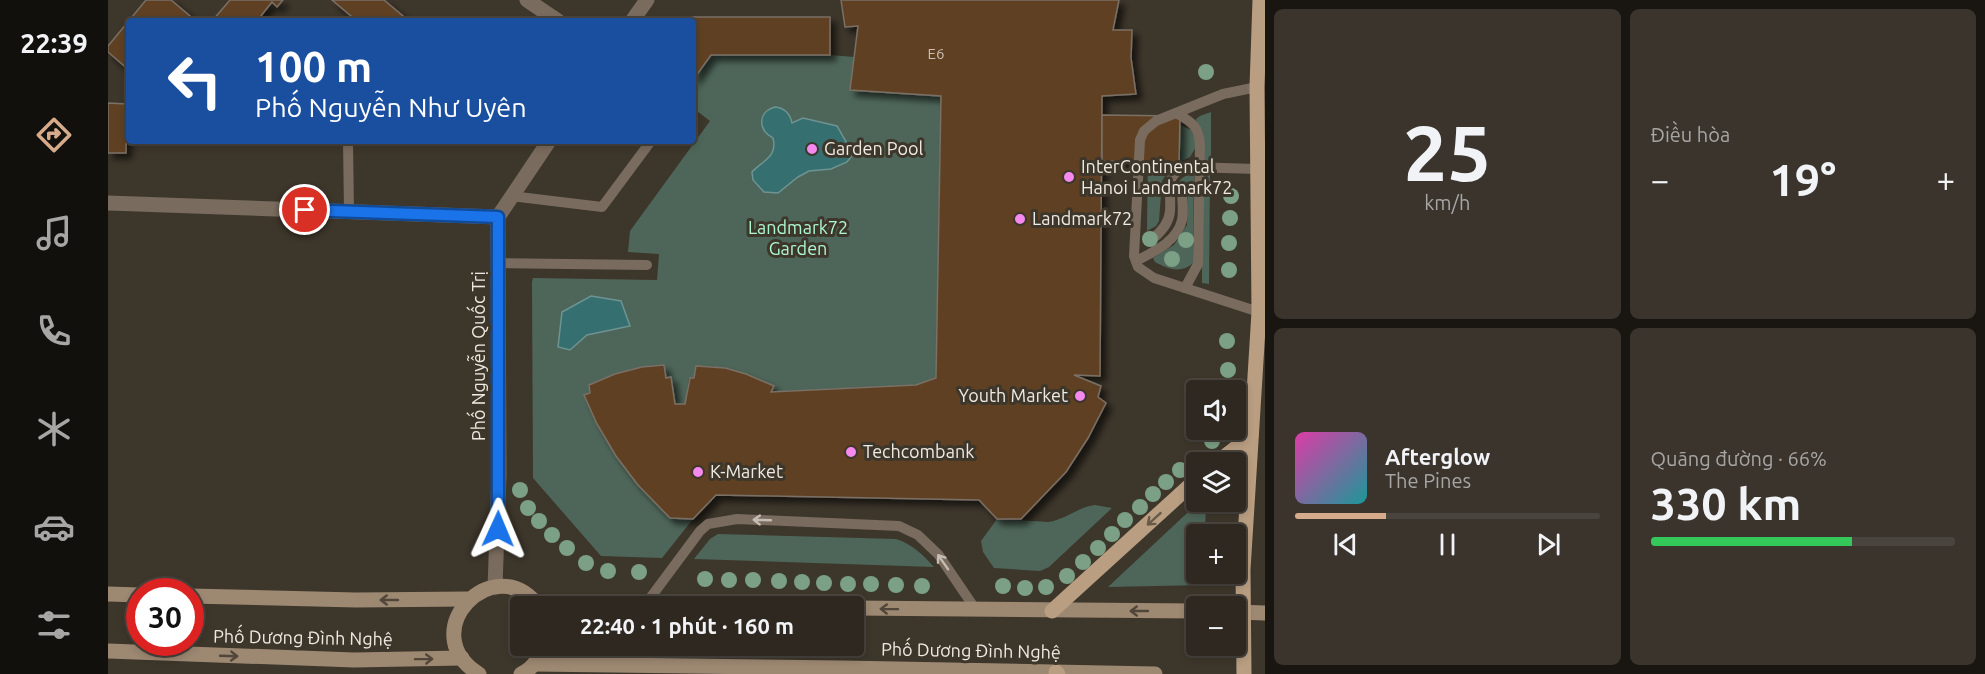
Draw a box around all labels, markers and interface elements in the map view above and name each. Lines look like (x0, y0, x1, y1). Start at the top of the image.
text: 22:39 (20, 28, 88, 58)
icon: left (156, 42, 234, 120)
text: 100 m (255, 43, 372, 90)
house number: E6 (928, 45, 944, 62)
text: Phố Nguyễn Như Uyên (255, 92, 527, 122)
text: 25 (1403, 108, 1491, 196)
icon: directions (33, 114, 75, 156)
text: Điều hòa (1651, 123, 1730, 146)
place label: Garden Pool (824, 138, 923, 158)
marker: Garden Pool (805, 142, 819, 156)
text: 19° (1769, 154, 1836, 205)
place label: InterContinental Hanoi Landmark72 (1081, 156, 1232, 197)
text: − (1651, 161, 1669, 198)
text: + (1936, 161, 1955, 198)
marker: InterContinental Hanoi Landmark72 (1062, 170, 1076, 184)
pin (279, 184, 330, 235)
text: km/h (1424, 191, 1470, 214)
icon: arrive (288, 193, 321, 226)
place label: Landmark72 (1032, 208, 1132, 228)
icon: music (33, 212, 75, 254)
marker: Landmark72 (1013, 212, 1027, 226)
park label: Landmark72 Garden (748, 217, 848, 258)
street label: Phố Nguyễn Quốc Trị (466, 271, 489, 441)
icon: phone (33, 310, 75, 352)
map controls (1186, 380, 1246, 656)
button: sound (1186, 380, 1246, 440)
place label: Youth Market (959, 385, 1068, 405)
marker: Youth Market (1073, 389, 1087, 403)
icon: climate (33, 408, 75, 450)
place label: Techcombank (863, 441, 974, 461)
text: Afterglow (1385, 444, 1490, 469)
marker: Techcombank (844, 445, 858, 459)
text: Quãng đường · 66% (1651, 447, 1827, 470)
button: layers (1186, 452, 1246, 512)
place label: K-Market (710, 461, 783, 481)
marker: K-Market (691, 465, 705, 479)
text: The Pines (1385, 469, 1471, 492)
text: 330 km (1651, 478, 1801, 529)
position arrow (466, 497, 530, 561)
icon: car (33, 506, 75, 548)
one-way arrow (1146, 512, 1161, 526)
one-way arrow (752, 514, 772, 526)
button: + (1186, 524, 1246, 584)
icon: previous (1329, 528, 1362, 561)
icon: pause (1431, 528, 1464, 561)
icon: next (1532, 528, 1565, 561)
one-way arrow (937, 554, 949, 570)
speed limit sign: 30 (126, 578, 204, 656)
one-way arrow (379, 594, 399, 606)
button: − (1186, 596, 1246, 656)
one-way arrow (879, 603, 899, 615)
icon: filters (33, 604, 75, 646)
one-way arrow (1129, 605, 1149, 617)
text: 22:40 · 1 phút · 160 m (580, 613, 794, 638)
street label: Phố Dương Đình Nghệ (213, 623, 393, 649)
street label: Phố Dương Đình Nghệ (881, 636, 1061, 662)
one-way arrow (219, 650, 239, 661)
one-way arrow (414, 653, 434, 665)

